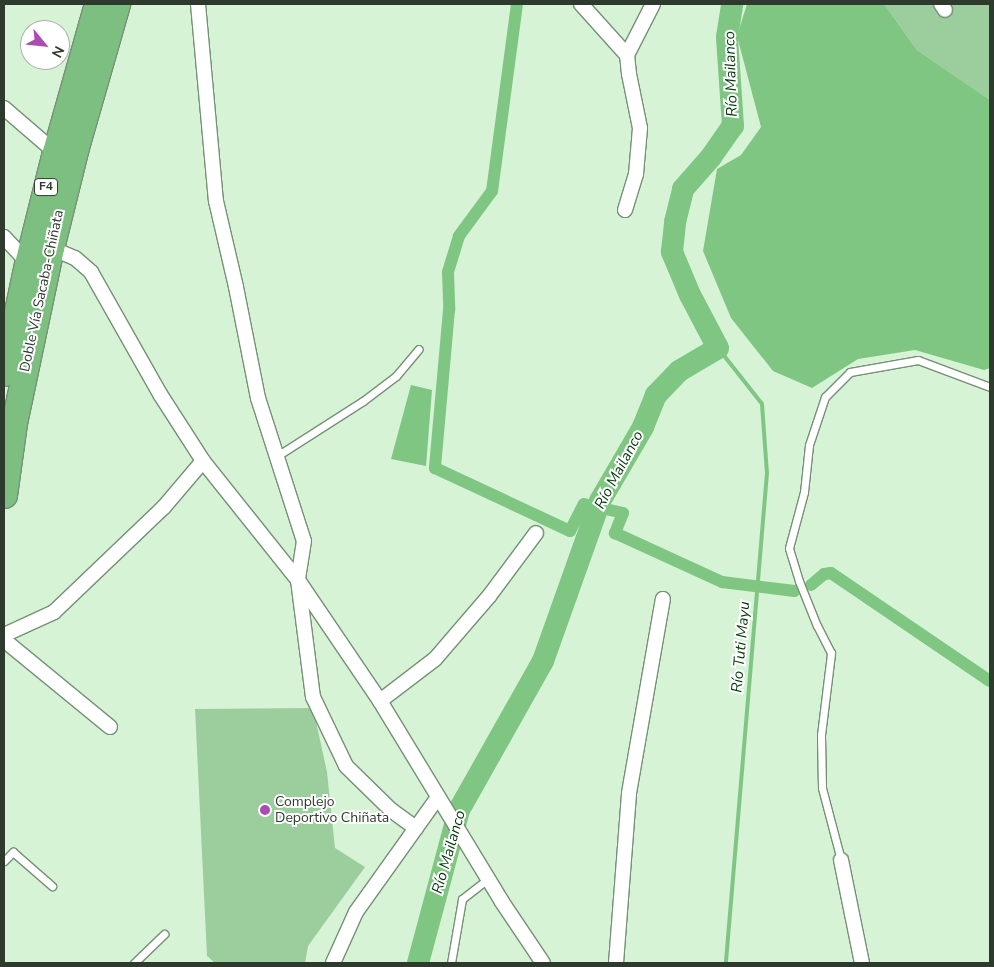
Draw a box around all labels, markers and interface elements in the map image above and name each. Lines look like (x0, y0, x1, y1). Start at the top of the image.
north arrow (20, 20, 70, 70)
water label: Río Mailanco (721, 31, 741, 117)
text: N (47, 43, 69, 61)
road number: F4 (34, 178, 58, 196)
street label: Doble Vía Sacaba-Chiñata (17, 209, 67, 373)
water label: Río Mailanco (591, 428, 647, 512)
water label: Río Tuti Mayu (728, 601, 754, 693)
place label: Complejo Deportivo Chiñata (275, 794, 389, 826)
marker: Complejo Deportivo Chiñata (259, 804, 271, 816)
water label: Río Mailanco (428, 808, 470, 896)

